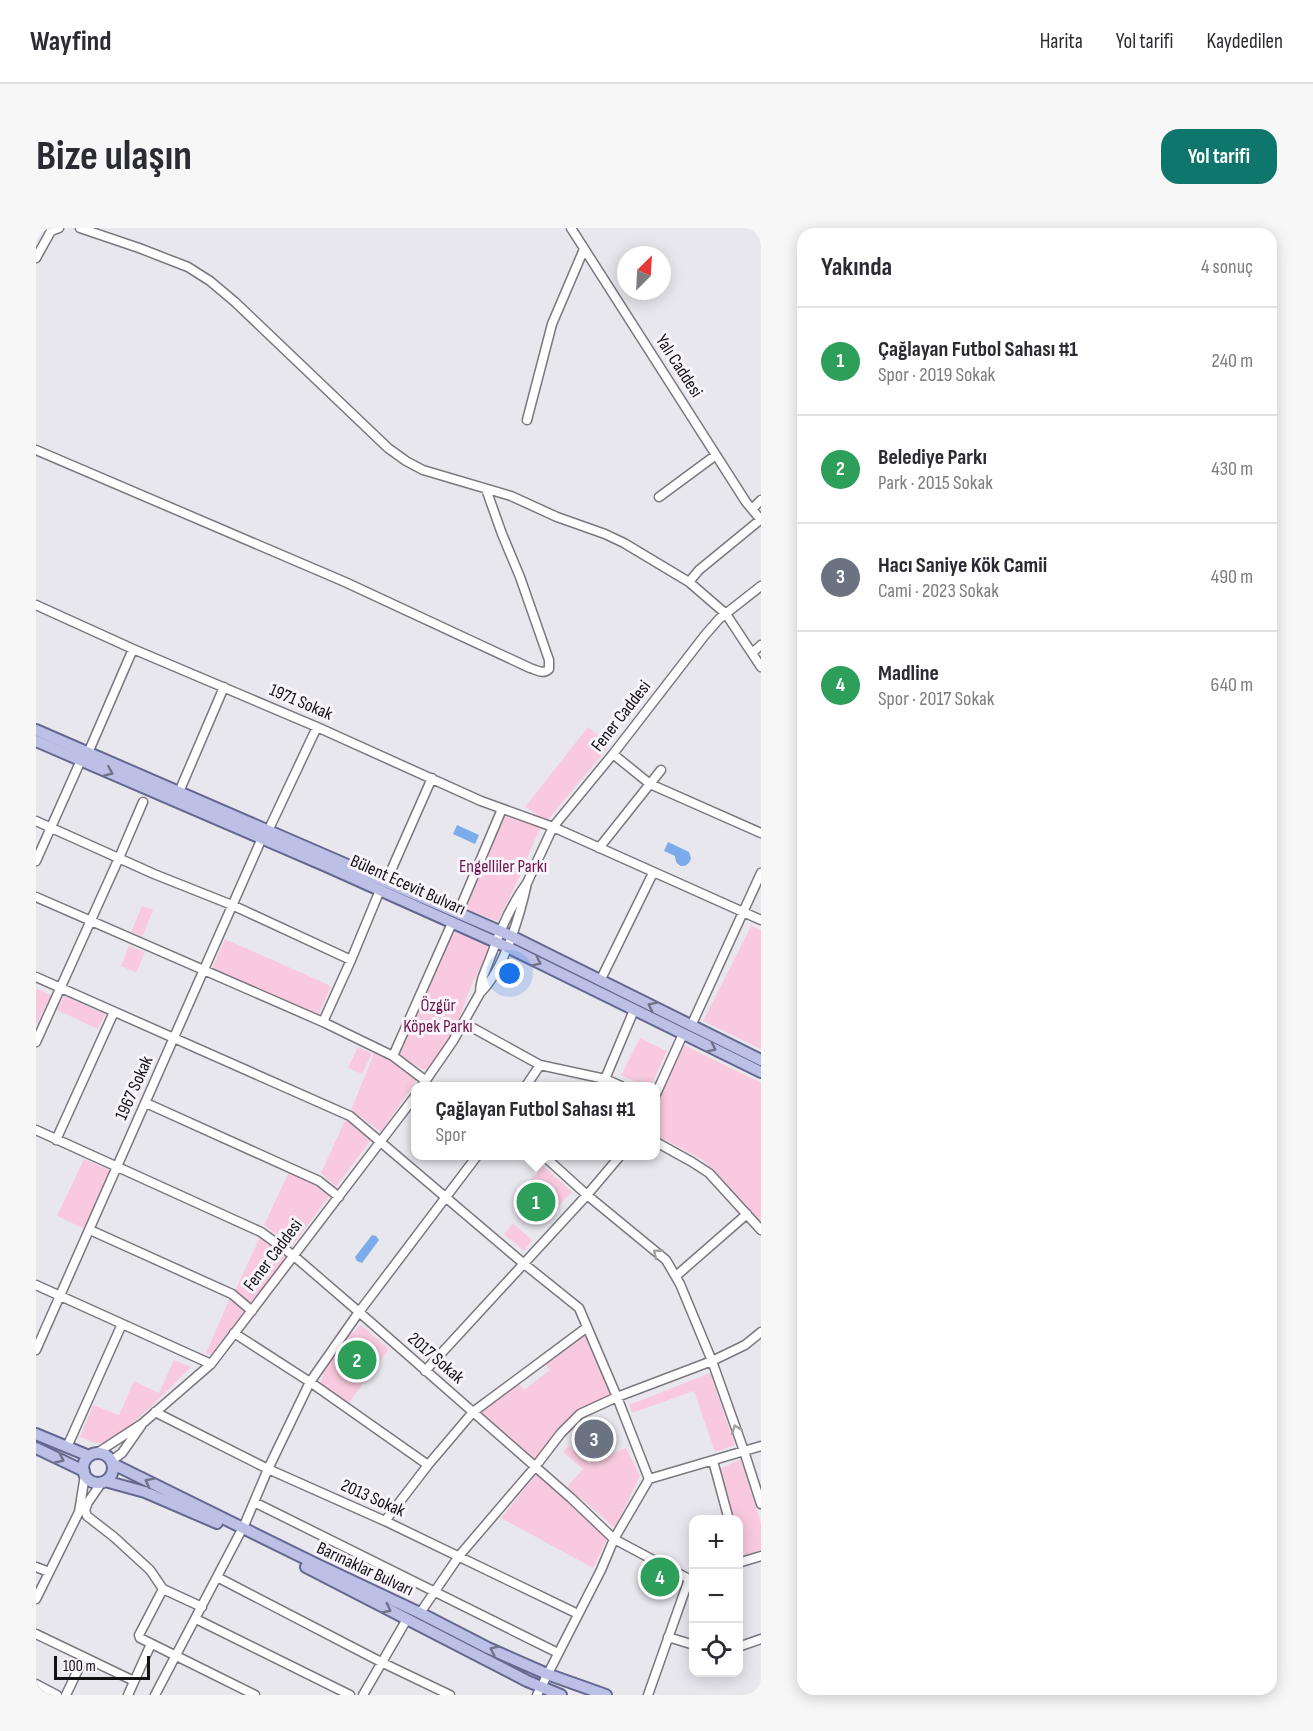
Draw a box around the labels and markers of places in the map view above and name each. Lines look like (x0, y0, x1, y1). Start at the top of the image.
pin: 1 (516, 1180, 556, 1224)
pin: 2 (338, 1338, 376, 1382)
pin: 3 (574, 1416, 614, 1462)
pin: 4 (640, 1554, 680, 1600)

